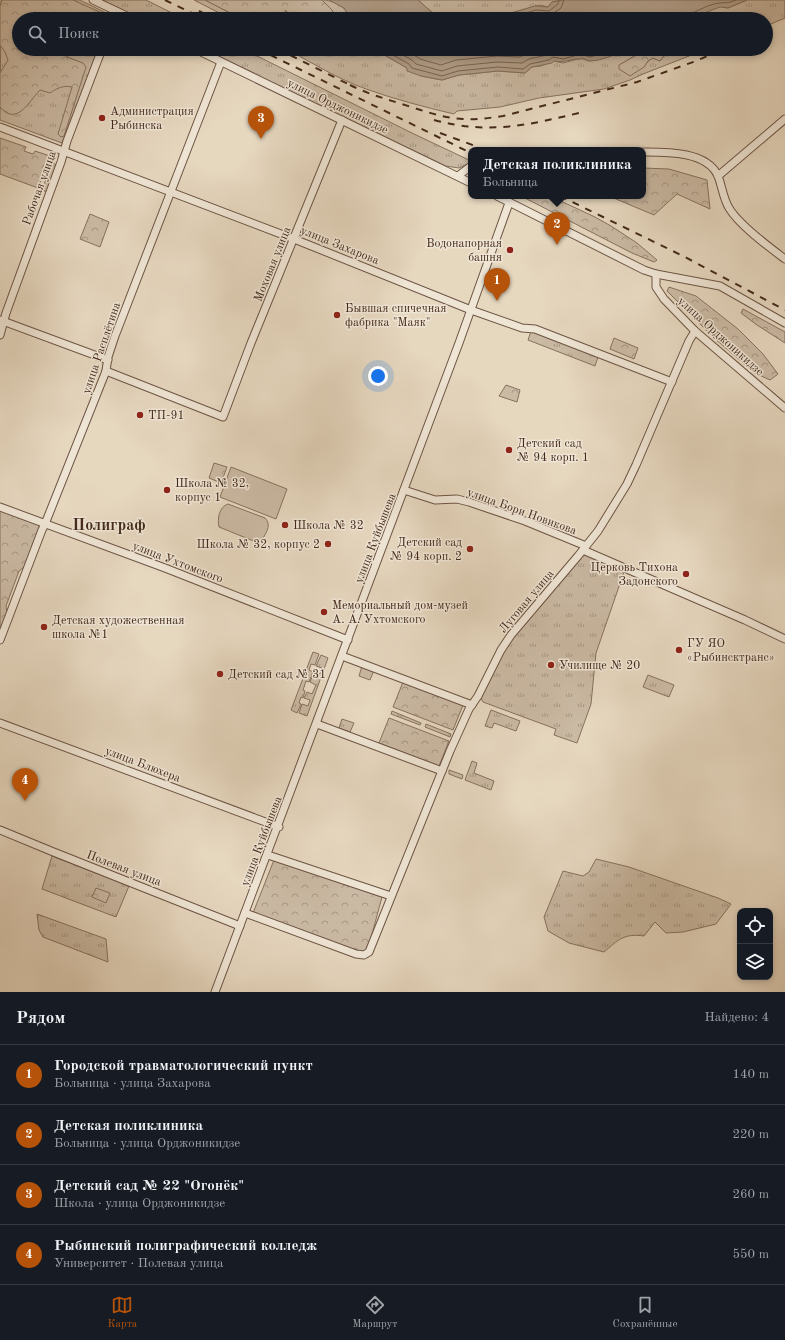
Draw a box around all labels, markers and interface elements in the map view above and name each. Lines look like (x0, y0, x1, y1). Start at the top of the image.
search box (12, 12, 773, 56)
icon: search (26, 23, 48, 45)
text: Поиск (58, 27, 99, 42)
street label: улица Орджоникидзе (285, 77, 390, 137)
place label: Администрация Рыбинска (110, 106, 194, 132)
pin: 3 (248, 106, 274, 139)
marker: Администрация Рыбинска (97, 113, 107, 123)
popup (468, 147, 646, 199)
street label: Рабочая улица (21, 149, 59, 227)
text: Детская поликлиника (482, 158, 632, 173)
text: Больница (482, 176, 538, 189)
pin: 2 (544, 212, 570, 245)
street label: Моховая улица (252, 225, 293, 304)
street label: улица Захарова (299, 225, 381, 267)
place label: Водонапорная башня (426, 238, 502, 264)
marker: Водонапорная башня (505, 245, 515, 255)
pin: 1 (484, 268, 510, 301)
street label: улица Орджоникидзе (675, 295, 766, 379)
street label: улица Расплётина (81, 301, 123, 396)
place label: Бывшая спичечная фабрика "Маяк" (345, 303, 446, 329)
marker: Бывшая спичечная фабрика "Маяк" (332, 310, 342, 320)
your location (368, 366, 388, 386)
marker: ТП-91 (135, 410, 145, 420)
place label: ТП-91 (148, 410, 184, 422)
place label: Детский сад № 94 корп. 1 (517, 438, 589, 464)
marker: Детский сад № 94 корп. 1 (504, 445, 514, 455)
place label: Школа № 32, корпус 1 (175, 478, 249, 504)
marker: Школа № 32, корпус 1 (162, 485, 172, 495)
street label: улица Бори Новикова (465, 486, 578, 537)
street label: улица Куйбышева (353, 492, 399, 585)
district label: Полиграф (72, 518, 146, 534)
marker: Школа № 32 (280, 520, 290, 530)
place label: Школа № 32 (293, 520, 364, 532)
place label: Детский сад № 94 корп. 2 (390, 537, 462, 563)
place label: Школа № 32, корпус 2 (197, 539, 320, 551)
marker: Школа № 32, корпус 2 (323, 539, 333, 549)
street label: улица Ухтомского (131, 540, 225, 586)
marker: Детский сад № 94 корп. 2 (465, 544, 475, 554)
place label: Церковь Тихона Задонского (591, 562, 678, 588)
street label: Луговая улица (497, 568, 557, 635)
marker: Церковь Тихона Задонского (681, 569, 691, 579)
place label: Мемориальный дом-музей А. А. Ухтомского (332, 600, 468, 626)
marker: Мемориальный дом-музей А. А. Ухтомского (319, 607, 329, 617)
place label: Детская художественная школа №1 (52, 615, 184, 641)
marker: Детская художественная школа №1 (39, 622, 49, 632)
place label: ГУ ЯО «Рыбинсктранс» (687, 638, 774, 664)
marker: ГУ ЯО «Рыбинсктранс» (674, 645, 684, 655)
marker: Училище № 20 (546, 660, 556, 670)
place label: Училище № 20 (559, 660, 640, 672)
marker: Детский сад № 31 (215, 669, 225, 679)
place label: Детский сад № 31 (228, 669, 326, 681)
street label: улица Блюхера (103, 745, 182, 785)
pin: 4 (12, 768, 38, 801)
street label: улица Куйбышева (239, 795, 285, 888)
street label: Полевая улица (85, 849, 163, 889)
map controls (737, 908, 773, 980)
button: locate (737, 908, 773, 944)
button: layers (737, 944, 773, 980)
text: Рядом (16, 1010, 65, 1027)
text: Найдено: 4 (705, 1011, 769, 1024)
text: Городской травматологический пункт (54, 1059, 313, 1074)
text: 1 (25, 1068, 33, 1081)
text: 140 m (732, 1068, 769, 1081)
text: Больница · улица Захарова (54, 1077, 211, 1090)
text: Детская поликлиника (54, 1119, 203, 1134)
text: 2 (25, 1128, 33, 1141)
text: 220 m (732, 1128, 769, 1141)
text: Больница · улица Орджоникидзе (54, 1137, 240, 1150)
text: Детский сад № 22 "Огонёк" (54, 1179, 244, 1194)
text: 3 (25, 1188, 33, 1201)
text: 260 m (732, 1188, 769, 1201)
text: Школа · улица Орджоникидзе (54, 1197, 225, 1210)
text: Рыбинский полиграфический колледж (54, 1239, 317, 1254)
text: 4 (25, 1248, 33, 1261)
text: 550 m (732, 1248, 769, 1261)
text: Университет · Полевая улица (54, 1257, 223, 1270)
tab: Карта (108, 1294, 137, 1332)
tab: Маршрут (352, 1294, 398, 1332)
tab: Сохранённые (613, 1294, 677, 1332)

